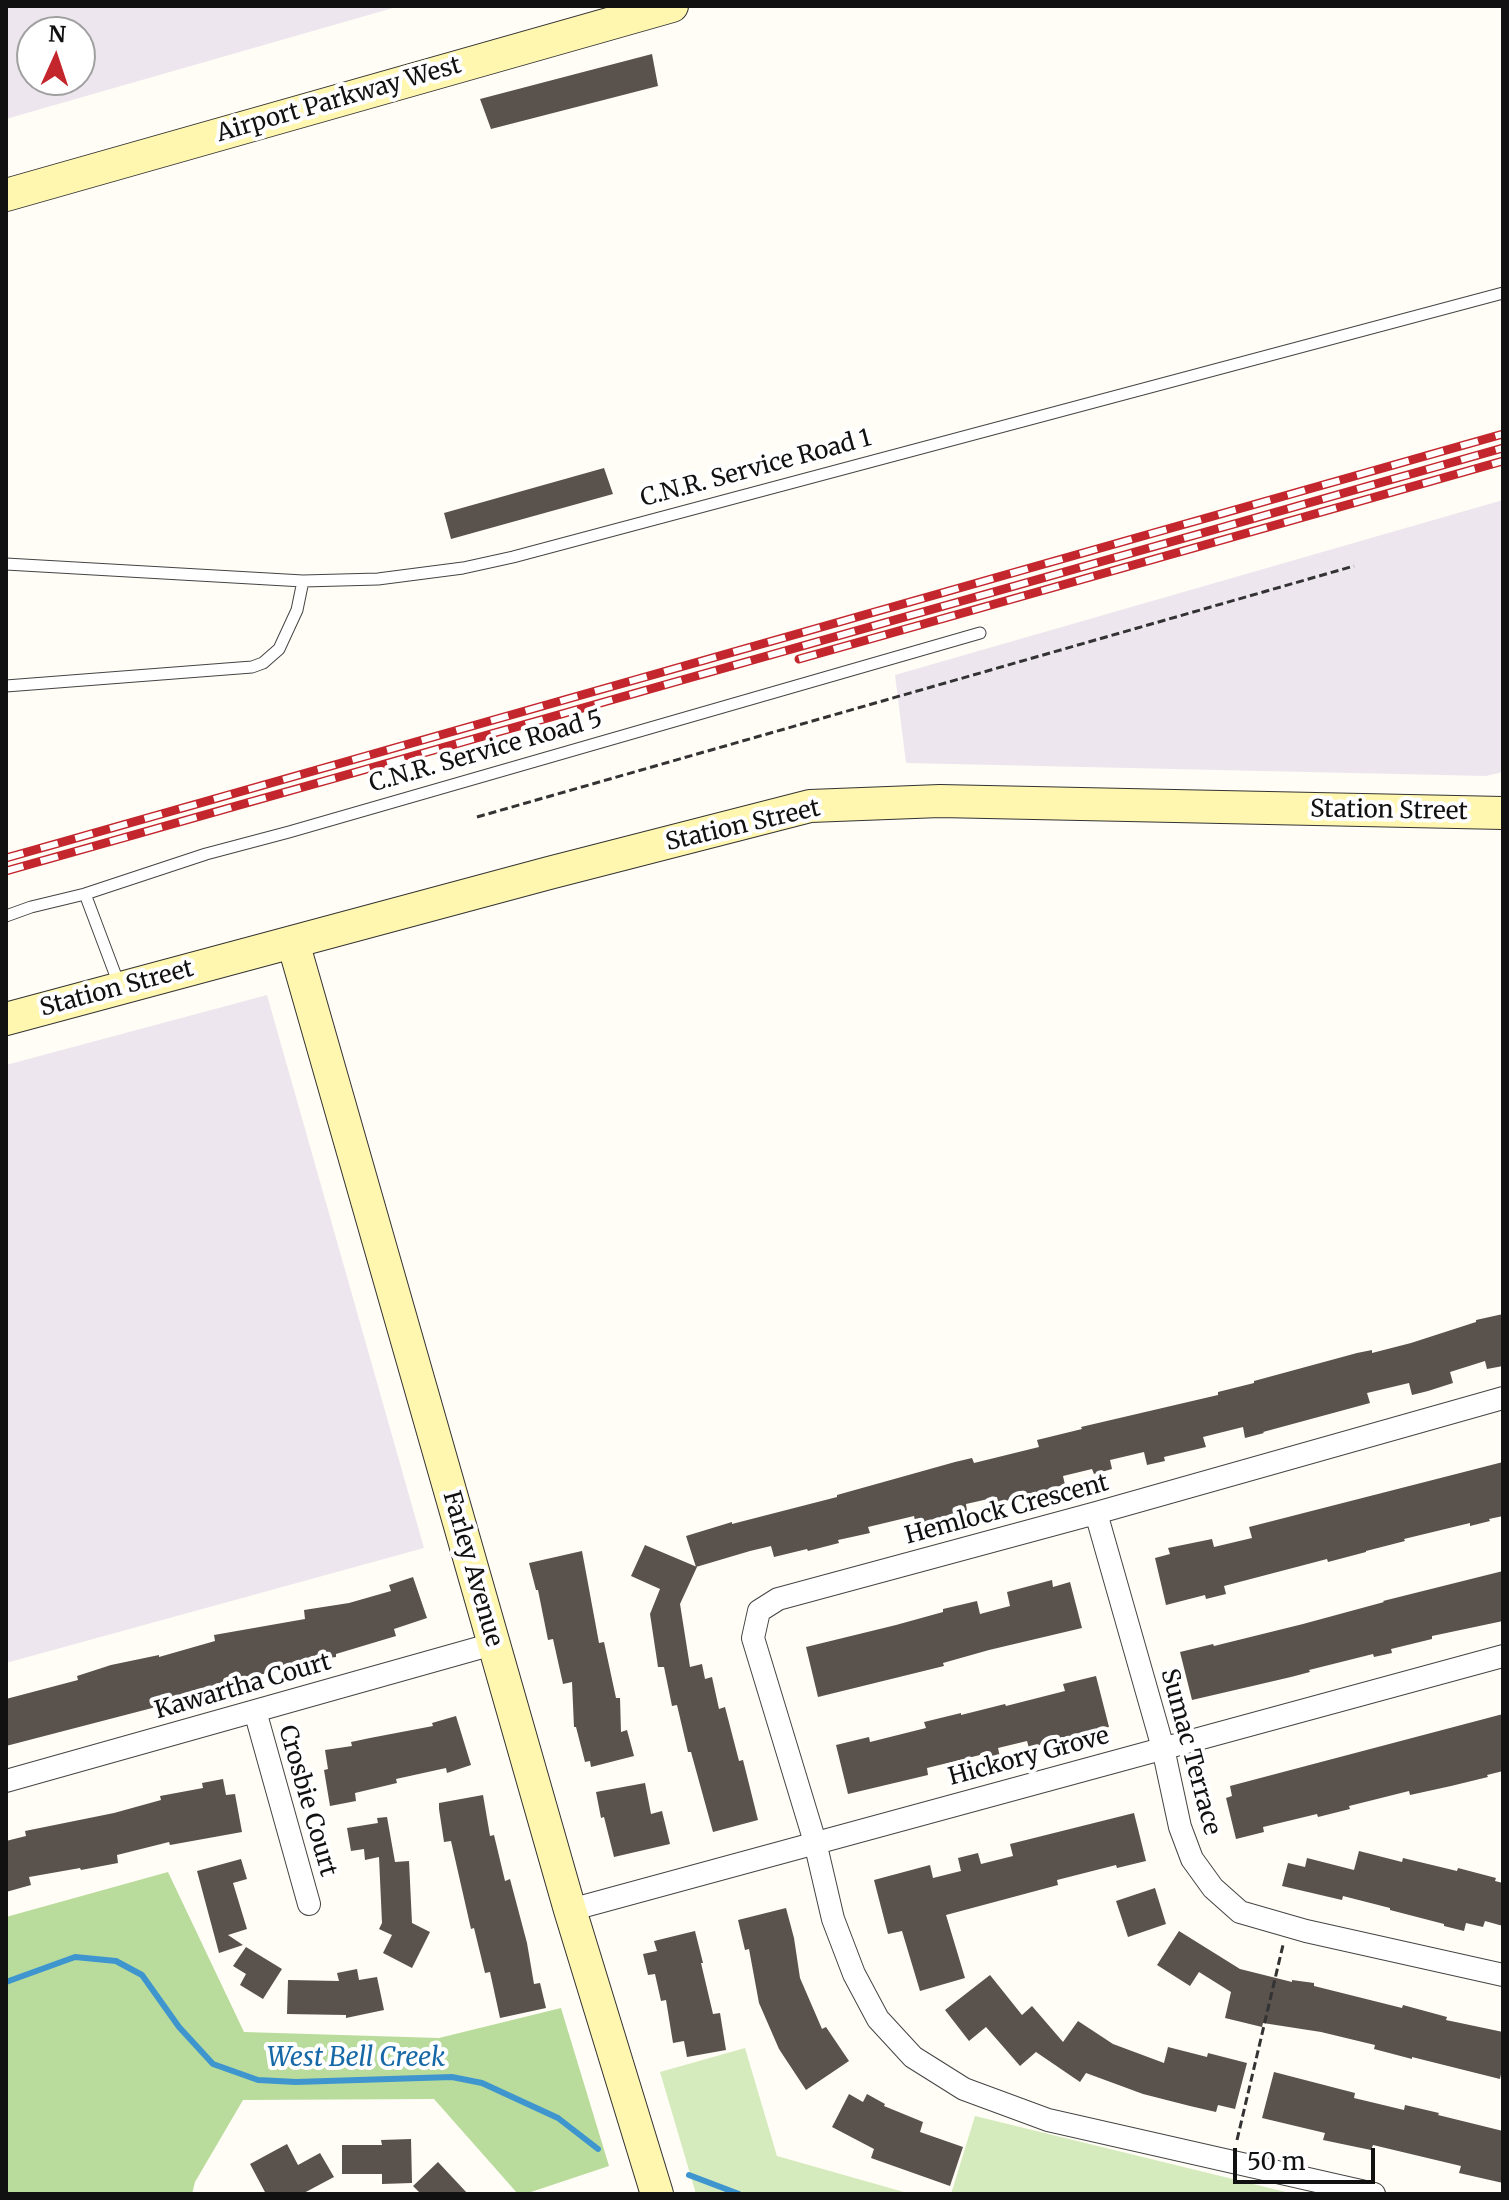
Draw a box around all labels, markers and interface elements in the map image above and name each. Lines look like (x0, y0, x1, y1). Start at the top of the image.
north arrow (16, 16, 96, 96)
text: N (48, 20, 67, 48)
street label: Airport Parkway West (213, 51, 465, 149)
street label: C.N.R. Service Road 1 (637, 424, 875, 514)
street label: C.N.R. Service Road 5 (366, 705, 606, 799)
street label: Station Street (663, 794, 823, 858)
street label: Station Street (1310, 795, 1468, 827)
street label: Station Street (37, 955, 197, 1023)
street label: Hemlock Crescent (902, 1469, 1112, 1551)
street label: Farley Avenue (436, 1488, 508, 1650)
street label: Kawartha Court (152, 1648, 334, 1726)
street label: Sumac Terrace (1154, 1666, 1226, 1838)
street label: Crosbie Court (272, 1722, 342, 1880)
street label: Hickory Grove (946, 1722, 1112, 1792)
water label: West Bell Creek (267, 2043, 445, 2075)
scale bar (1237, 2132, 1379, 2182)
text: 50 m (1247, 2146, 1306, 2177)

